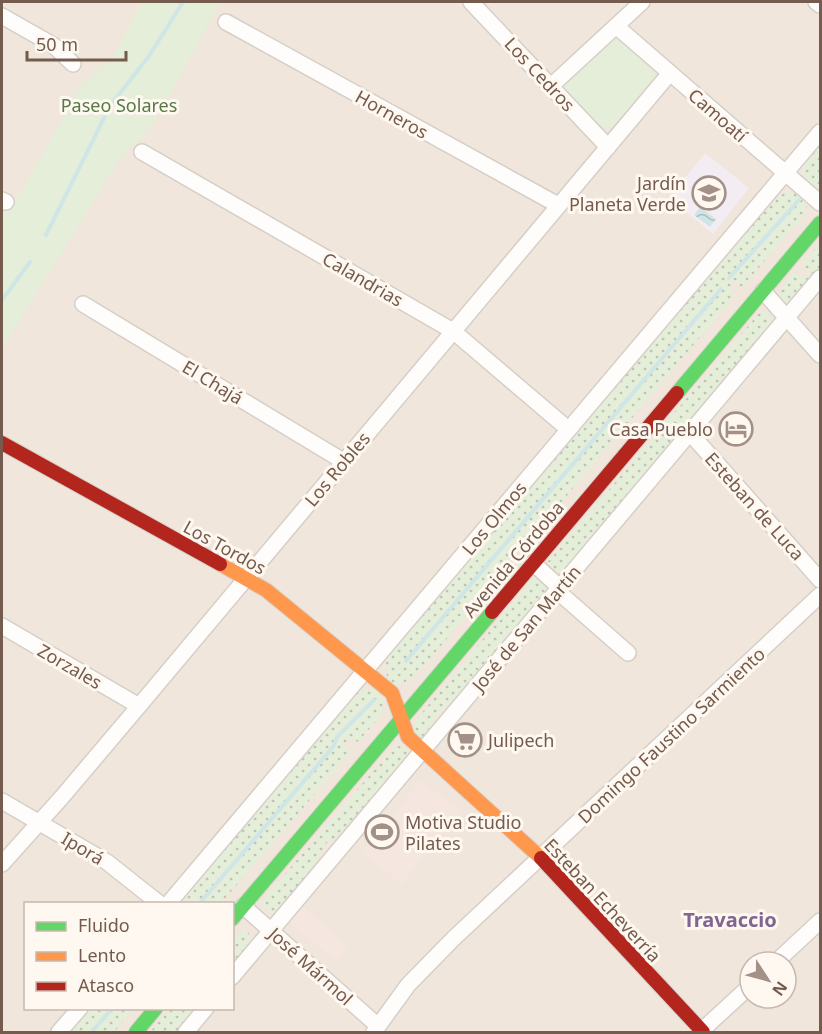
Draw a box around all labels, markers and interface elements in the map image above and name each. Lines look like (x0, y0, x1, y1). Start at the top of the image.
scale bar (27, 24, 126, 62)
text: 50 m (36, 32, 78, 56)
street label: Los Cedros (500, 32, 580, 116)
street label: Camoatí (684, 83, 753, 147)
street label: Horneros (351, 84, 433, 144)
park label: Paseo Solares (61, 93, 177, 117)
place label: Jardín Planeta Verde (569, 171, 686, 216)
school or university icon: Jardín Planeta Verde (691, 175, 727, 211)
street label: Calandrias (318, 246, 408, 312)
street label: El Chajá (178, 355, 248, 409)
hotel icon: Casa Pueblo (718, 411, 754, 447)
place label: Casa Pueblo (609, 417, 713, 441)
street label: Los Robles (299, 427, 375, 511)
street label: Esteban de Luca (700, 447, 810, 565)
street label: Los Olmos (456, 476, 532, 560)
street label: Avenida Córdoba (457, 496, 569, 622)
street label: Los Tordos (179, 514, 271, 580)
street label: José de San Martín (465, 560, 586, 697)
street label: Zorzales (33, 638, 107, 694)
street label: Domingo Faustino Sarmiento (572, 642, 770, 828)
supermarket icon: Julipech (447, 722, 483, 758)
place label: Julipech (486, 728, 554, 752)
place label: Motiva Studio Pilates (405, 810, 521, 855)
sports icon: Motiva Studio Pilates (364, 814, 400, 850)
street label: Iporá (57, 826, 109, 870)
street label: Esteban Echeverría (539, 833, 667, 967)
legend (24, 902, 234, 1010)
district label: Travaccio (683, 906, 777, 933)
text: Fluido (78, 913, 130, 937)
street label: José Mármol (262, 920, 358, 1010)
text: Lento (78, 943, 126, 967)
north arrow (738, 950, 798, 1010)
text: Atasco (78, 973, 134, 997)
text: N (767, 977, 793, 1001)

